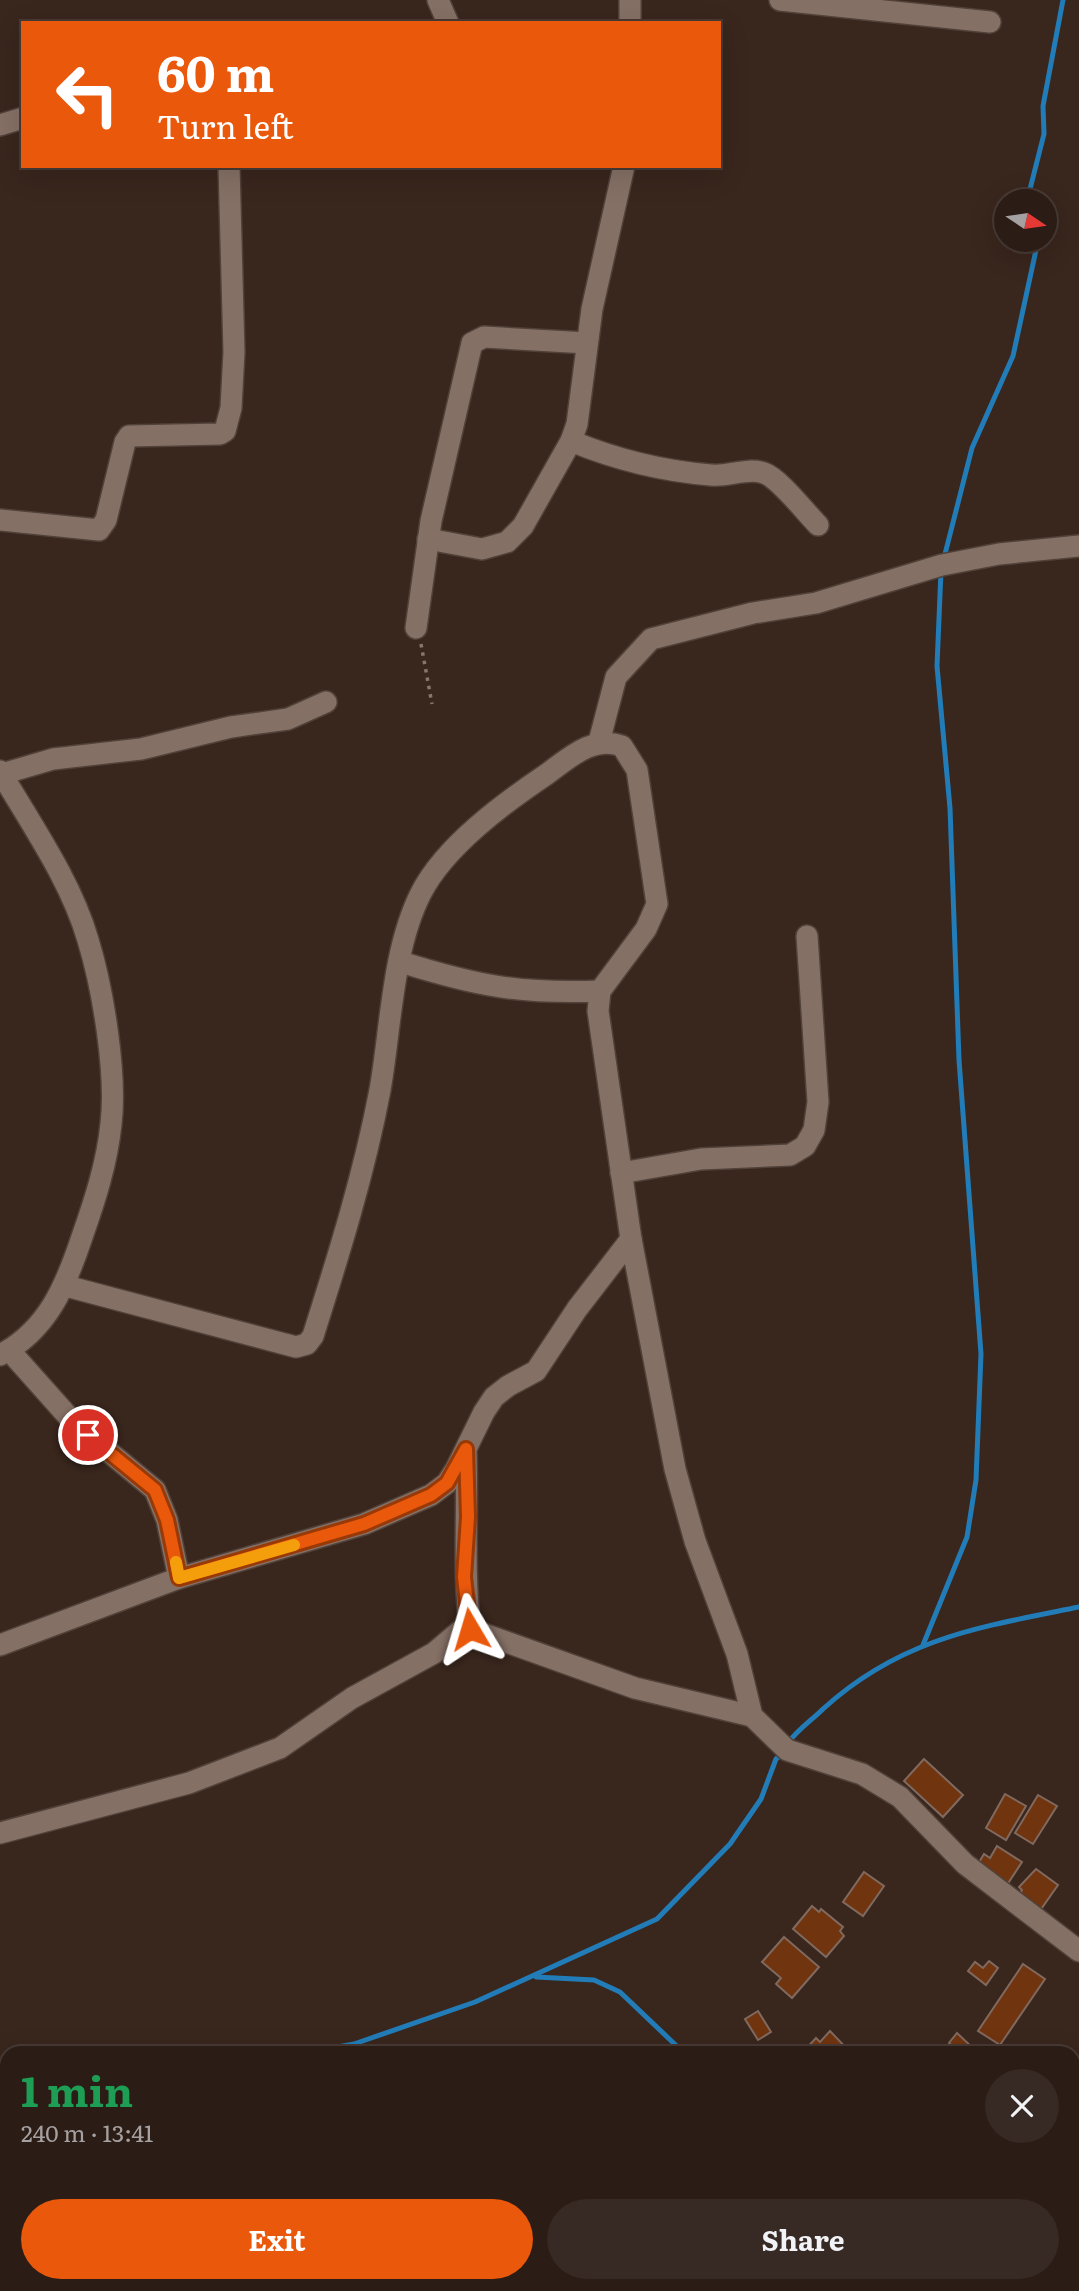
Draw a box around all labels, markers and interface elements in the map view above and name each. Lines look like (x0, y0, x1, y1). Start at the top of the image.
text: 60 m (157, 34, 274, 107)
icon: left (42, 49, 133, 140)
text: Turn left (157, 101, 294, 149)
north arrow (994, 189, 1057, 252)
map controls (994, 189, 1057, 252)
pin (58, 1405, 118, 1465)
icon: arrive (69, 1416, 107, 1454)
position arrow (433, 1592, 507, 1666)
text: 1 min (21, 2058, 133, 2120)
button: close (985, 2069, 1059, 2143)
text: 240 m · 13:41 (21, 2115, 153, 2149)
button: Exit (21, 2199, 533, 2279)
button: Share (547, 2199, 1059, 2279)

